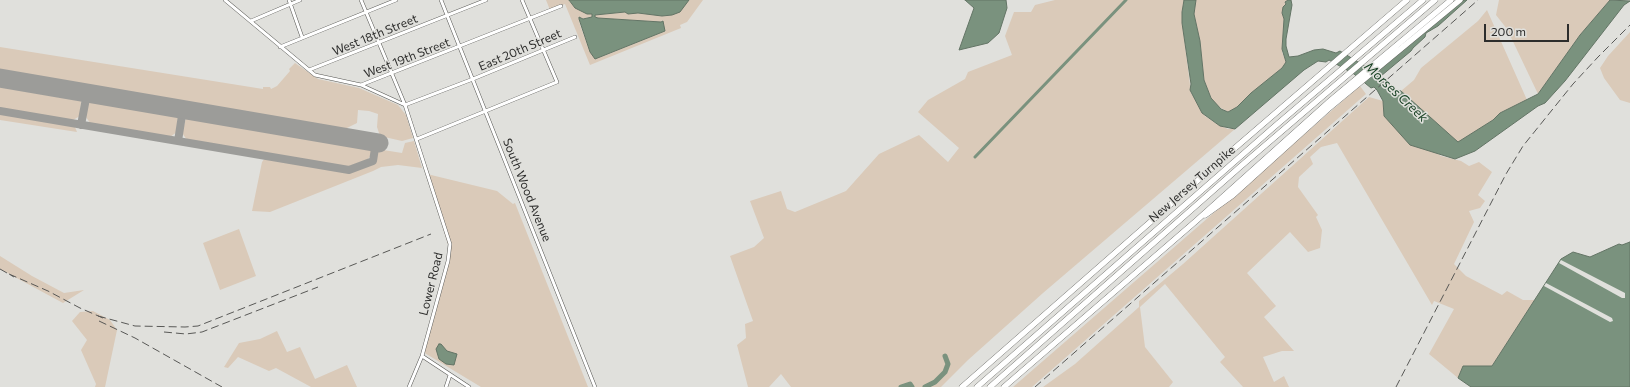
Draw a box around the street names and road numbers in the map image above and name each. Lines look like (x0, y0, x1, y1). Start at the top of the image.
street label: West 18th Street (330, 11, 420, 59)
street label: East 20th Street (476, 26, 564, 74)
street label: West 19th Street (362, 35, 452, 81)
street label: South Wood Avenue (500, 136, 554, 244)
street label: New Jersey Turnpike (1146, 143, 1238, 225)
street label: Lower Road (416, 251, 446, 317)

